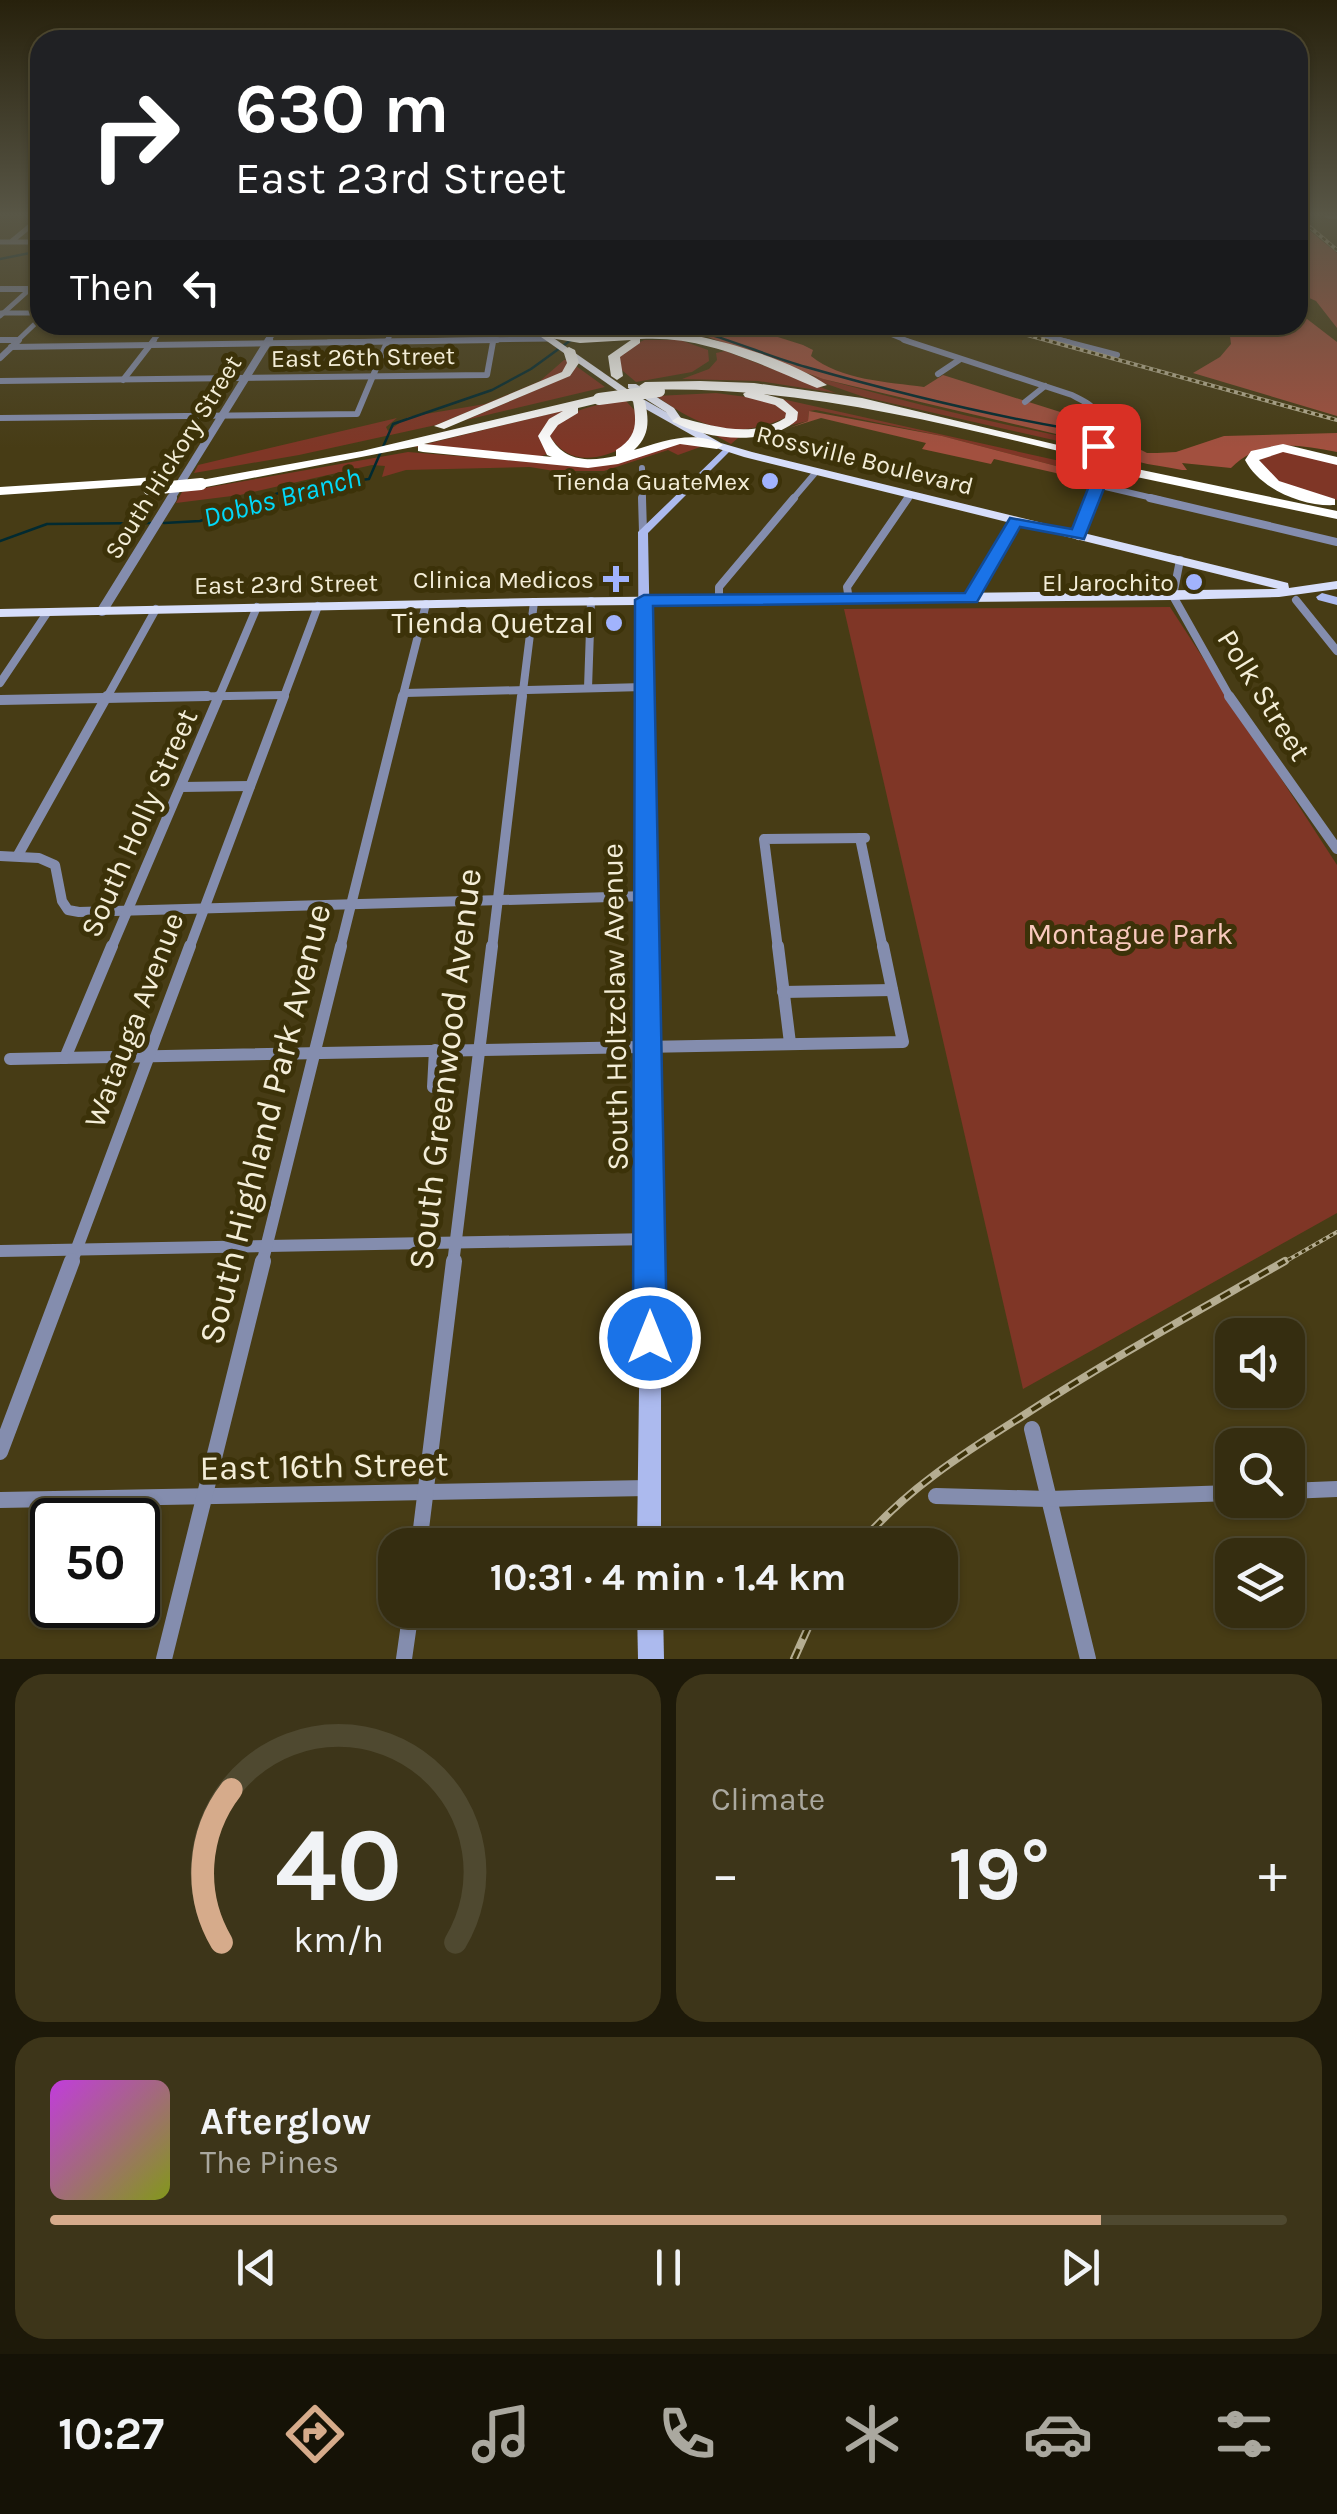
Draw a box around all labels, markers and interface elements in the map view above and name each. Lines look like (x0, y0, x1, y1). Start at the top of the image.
text: 630 m (235, 68, 449, 150)
icon: right (70, 70, 200, 200)
text: East 23rd Street (235, 152, 566, 204)
icon: left (174, 260, 229, 315)
text: Then (70, 265, 154, 310)
street label: East 26th Street (271, 341, 455, 373)
street label: South Hickory Street (99, 350, 247, 564)
pin (1056, 404, 1141, 489)
street label: Rossville Boulevard (754, 419, 976, 501)
icon: arrive (1071, 419, 1126, 474)
water label: Dobbs Branch (200, 460, 364, 534)
place label: Tienda GuateMex (554, 467, 750, 496)
marker: Tienda GuateMex (759, 470, 781, 492)
place label: Clinica Medicos (413, 565, 594, 594)
marker: Clinica Medicos (603, 566, 629, 592)
street label: East 23rd Street (194, 568, 378, 600)
place label: El Jarochito (1042, 568, 1174, 597)
marker: El Jarochito (1183, 571, 1205, 593)
place label: Tienda Quetzal (392, 605, 594, 641)
marker: Tienda Quetzal (603, 612, 625, 634)
street label: Polk Street (1210, 623, 1318, 767)
street label: South Holly Street (73, 703, 205, 943)
street label: South Holtzclaw Avenue (594, 843, 636, 1171)
street label: South Greenwood Avenue (400, 866, 490, 1272)
street label: South Highland Park Avenue (190, 899, 340, 1349)
street label: Watauga Avenue (76, 907, 192, 1133)
park label: Montague Park (1027, 916, 1233, 952)
position arrow (598, 1286, 702, 1390)
map controls (1215, 1318, 1305, 1628)
button: sound (1215, 1318, 1305, 1408)
button: search (1215, 1428, 1305, 1518)
street label: East 16th Street (199, 1443, 449, 1489)
speed limit sign: 50 (30, 1498, 160, 1628)
button: layers (1215, 1538, 1305, 1628)
text: 10:31 · 4 min · 1.4 km (490, 1555, 846, 1600)
text: Climate (711, 1781, 825, 1818)
text: 40 (274, 1805, 402, 1926)
text: 19° (948, 1830, 1050, 1918)
text: − (711, 1842, 740, 1906)
text: + (1258, 1842, 1287, 1906)
text: km/h (293, 1919, 383, 1961)
text: Afterglow (200, 2099, 371, 2144)
text: The Pines (200, 2144, 339, 2181)
icon: previous (229, 2240, 284, 2295)
icon: pause (641, 2240, 696, 2295)
icon: next (1053, 2240, 1108, 2295)
icon: directions (280, 2399, 350, 2469)
icon: music (466, 2399, 536, 2469)
icon: phone (652, 2399, 722, 2469)
icon: climate (837, 2399, 907, 2469)
icon: car (1023, 2399, 1093, 2469)
icon: filters (1209, 2399, 1279, 2469)
text: 10:27 (58, 2408, 164, 2460)

